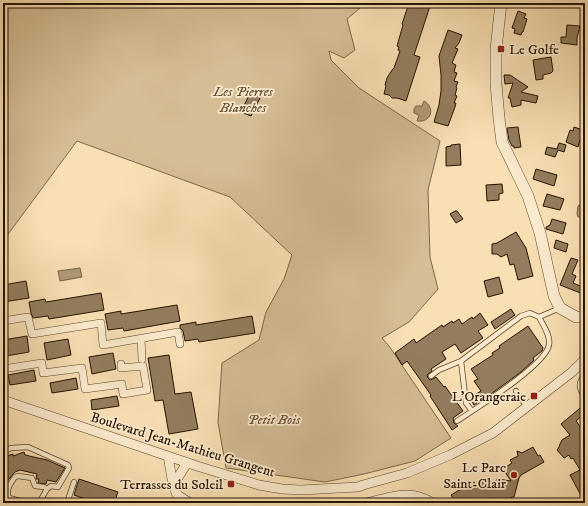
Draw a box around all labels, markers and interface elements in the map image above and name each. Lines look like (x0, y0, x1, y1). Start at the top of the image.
place label: Le Golfe (509, 41, 559, 59)
marker: Le Golfe (496, 44, 506, 54)
park label: Les Pierres Blanches (212, 83, 274, 117)
place label: L'Orangeraie (452, 388, 526, 406)
marker: L'Orangeraie (529, 391, 539, 401)
street label: Boulevard Jean-Mathieu Grangent (88, 408, 278, 482)
park label: Petit Bois (248, 411, 301, 429)
place label: Le Parc Saint-Clair (443, 459, 507, 493)
marker: Le Parc Saint-Clair (509, 470, 519, 480)
place label: Terrasses du Soleil (120, 476, 224, 494)
marker: Terrasses du Soleil (226, 479, 236, 489)

